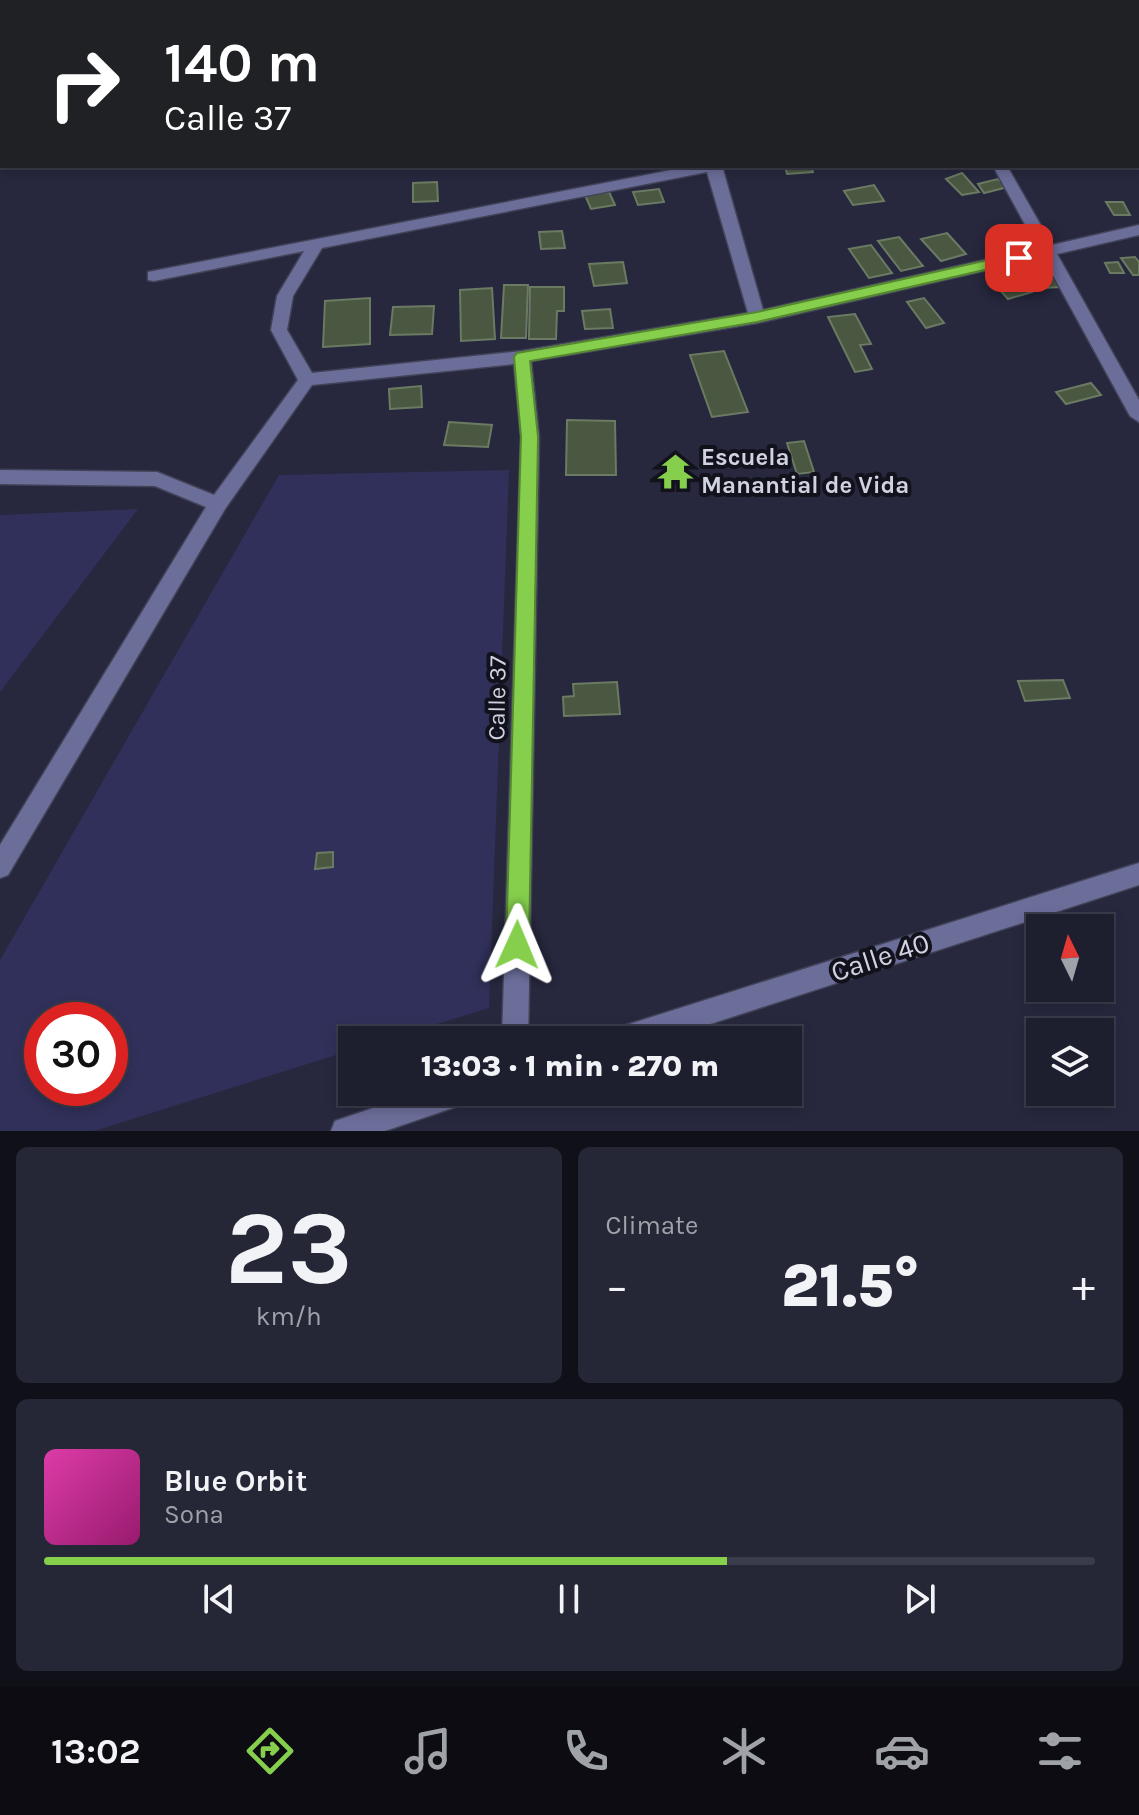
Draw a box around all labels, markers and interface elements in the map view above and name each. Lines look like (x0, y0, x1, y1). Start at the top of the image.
text: 140 m (164, 30, 320, 95)
icon: right (32, 32, 136, 136)
text: Calle 37 (164, 97, 291, 139)
pin (985, 224, 1053, 292)
icon: arrive (997, 236, 1041, 280)
place label: Escuela Manantial de Vida (701, 443, 909, 499)
temple icon: Escuela Manantial de Vida (656, 452, 694, 490)
street label: Calle 37 (482, 655, 512, 741)
position arrow (475, 903, 559, 987)
north arrow (1026, 914, 1114, 1002)
map controls (1026, 914, 1114, 1106)
street label: Calle 40 (827, 926, 933, 988)
speed limit sign: 30 (24, 1002, 128, 1106)
button: layers (1026, 1018, 1114, 1106)
text: 13:03 · 1 min · 270 m (421, 1048, 719, 1084)
text: 23 (225, 1188, 353, 1309)
text: Climate (606, 1210, 698, 1241)
text: 21.5° (781, 1251, 920, 1321)
text: − (606, 1261, 629, 1312)
text: + (1072, 1261, 1095, 1312)
text: km/h (256, 1301, 322, 1332)
text: Blue Orbit (164, 1463, 307, 1499)
text: Sona (164, 1499, 224, 1530)
icon: previous (197, 1577, 241, 1621)
icon: pause (547, 1577, 591, 1621)
icon: next (898, 1577, 942, 1621)
icon: directions (242, 1723, 298, 1779)
icon: music (400, 1723, 456, 1779)
icon: phone (558, 1723, 614, 1779)
icon: climate (716, 1723, 772, 1779)
icon: car (874, 1723, 930, 1779)
icon: filters (1032, 1723, 1088, 1779)
text: 13:02 (51, 1730, 140, 1772)

